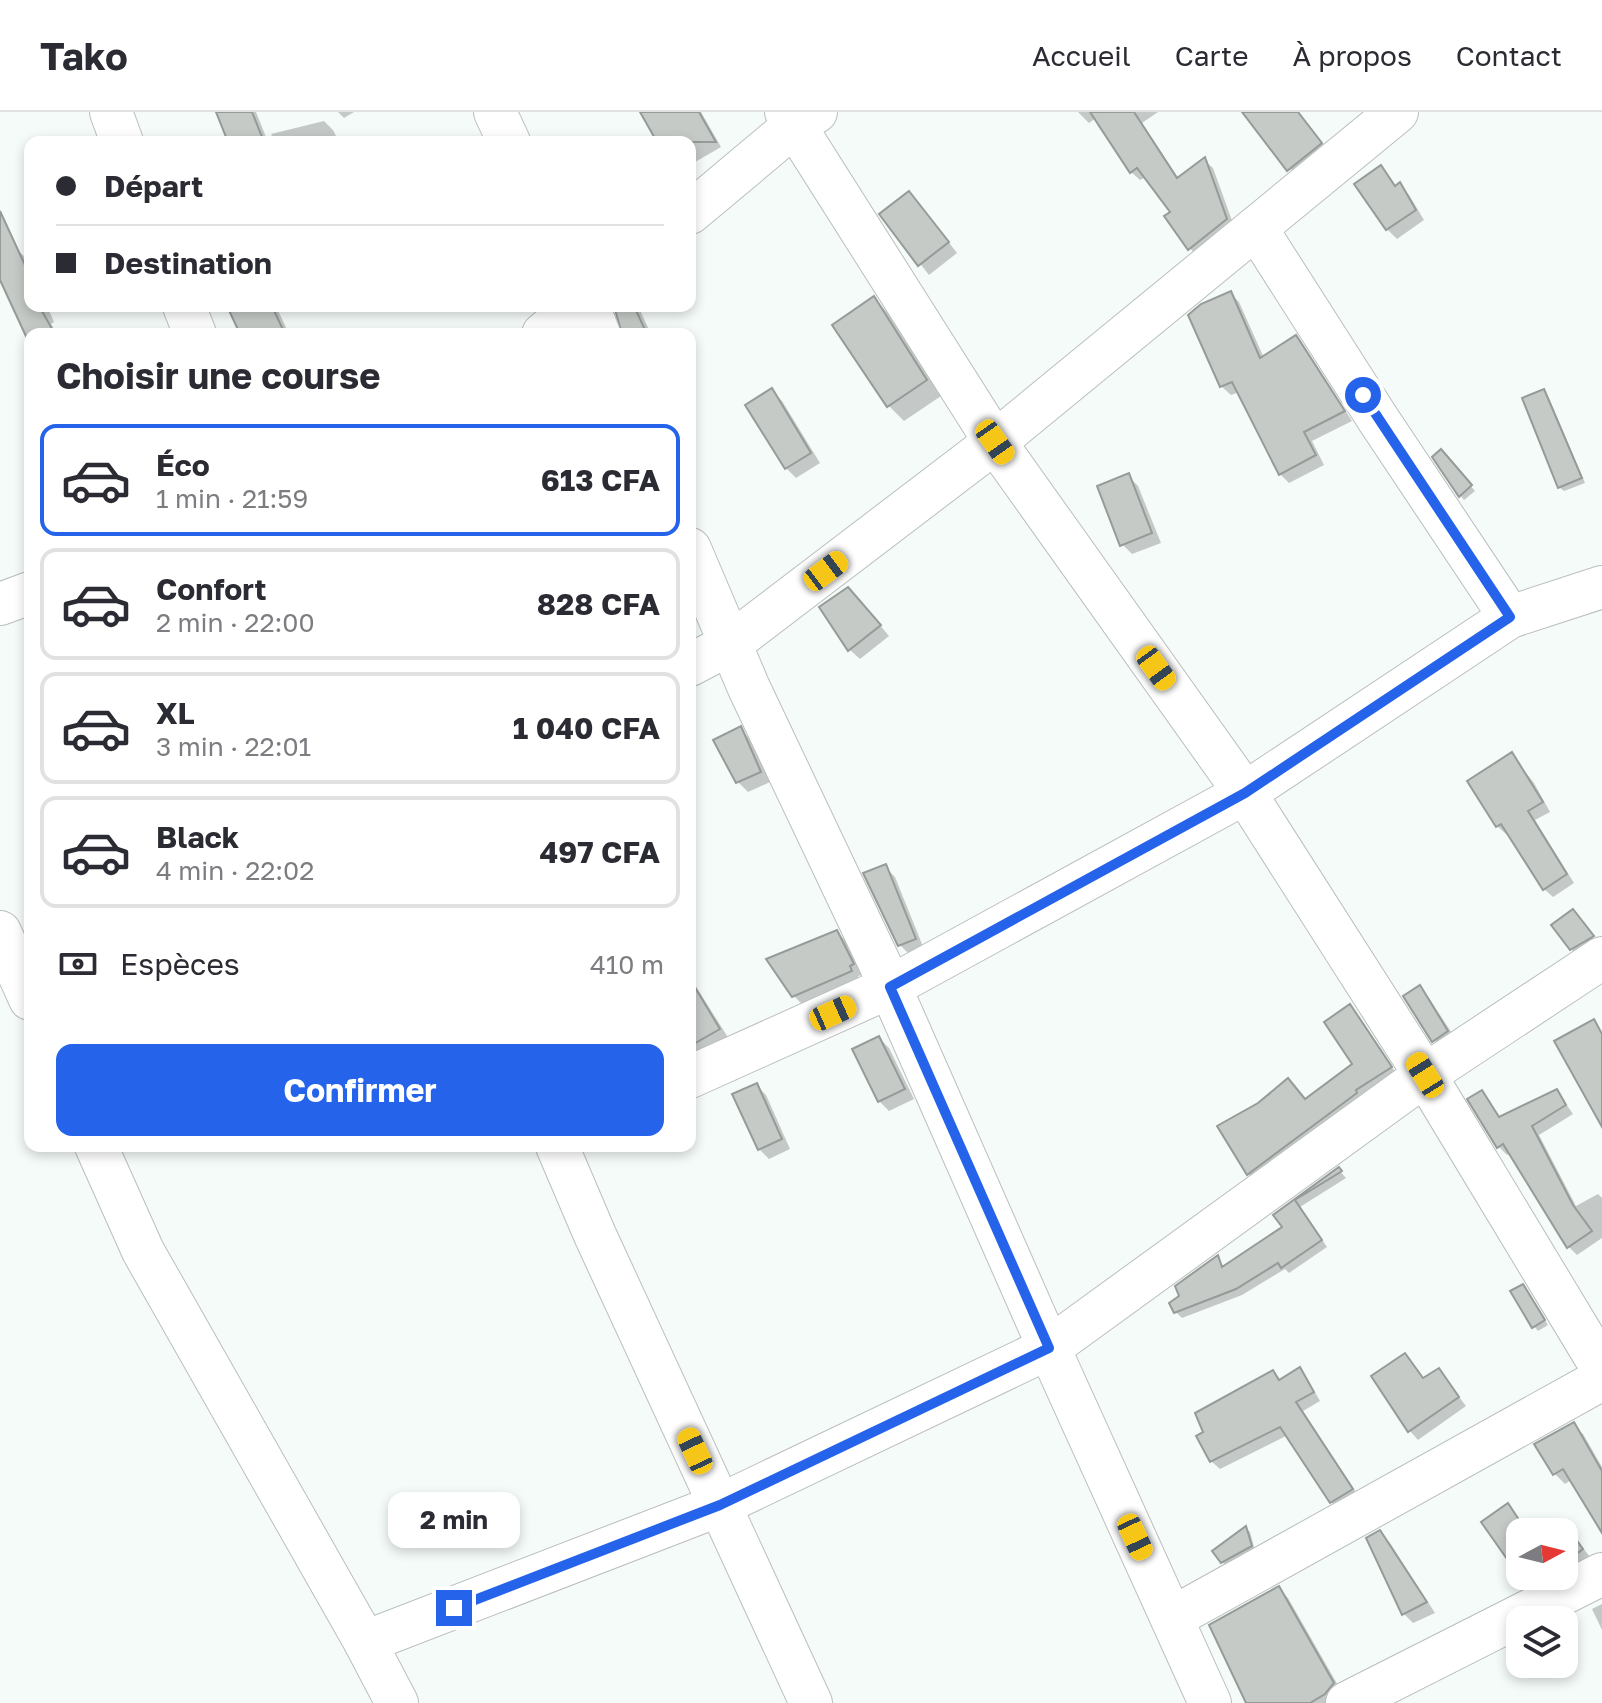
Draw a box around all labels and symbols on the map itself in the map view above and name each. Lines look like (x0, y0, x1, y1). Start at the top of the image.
route start (1345, 377, 1381, 413)
car (971, 415, 1019, 469)
car (800, 547, 852, 595)
car (1132, 642, 1180, 694)
car (806, 992, 860, 1034)
car (1402, 1048, 1448, 1102)
car (674, 1424, 716, 1478)
callout: 2 min (388, 1492, 520, 1548)
car (1114, 1510, 1156, 1564)
north arrow (1506, 1518, 1578, 1590)
route end (436, 1590, 472, 1626)

